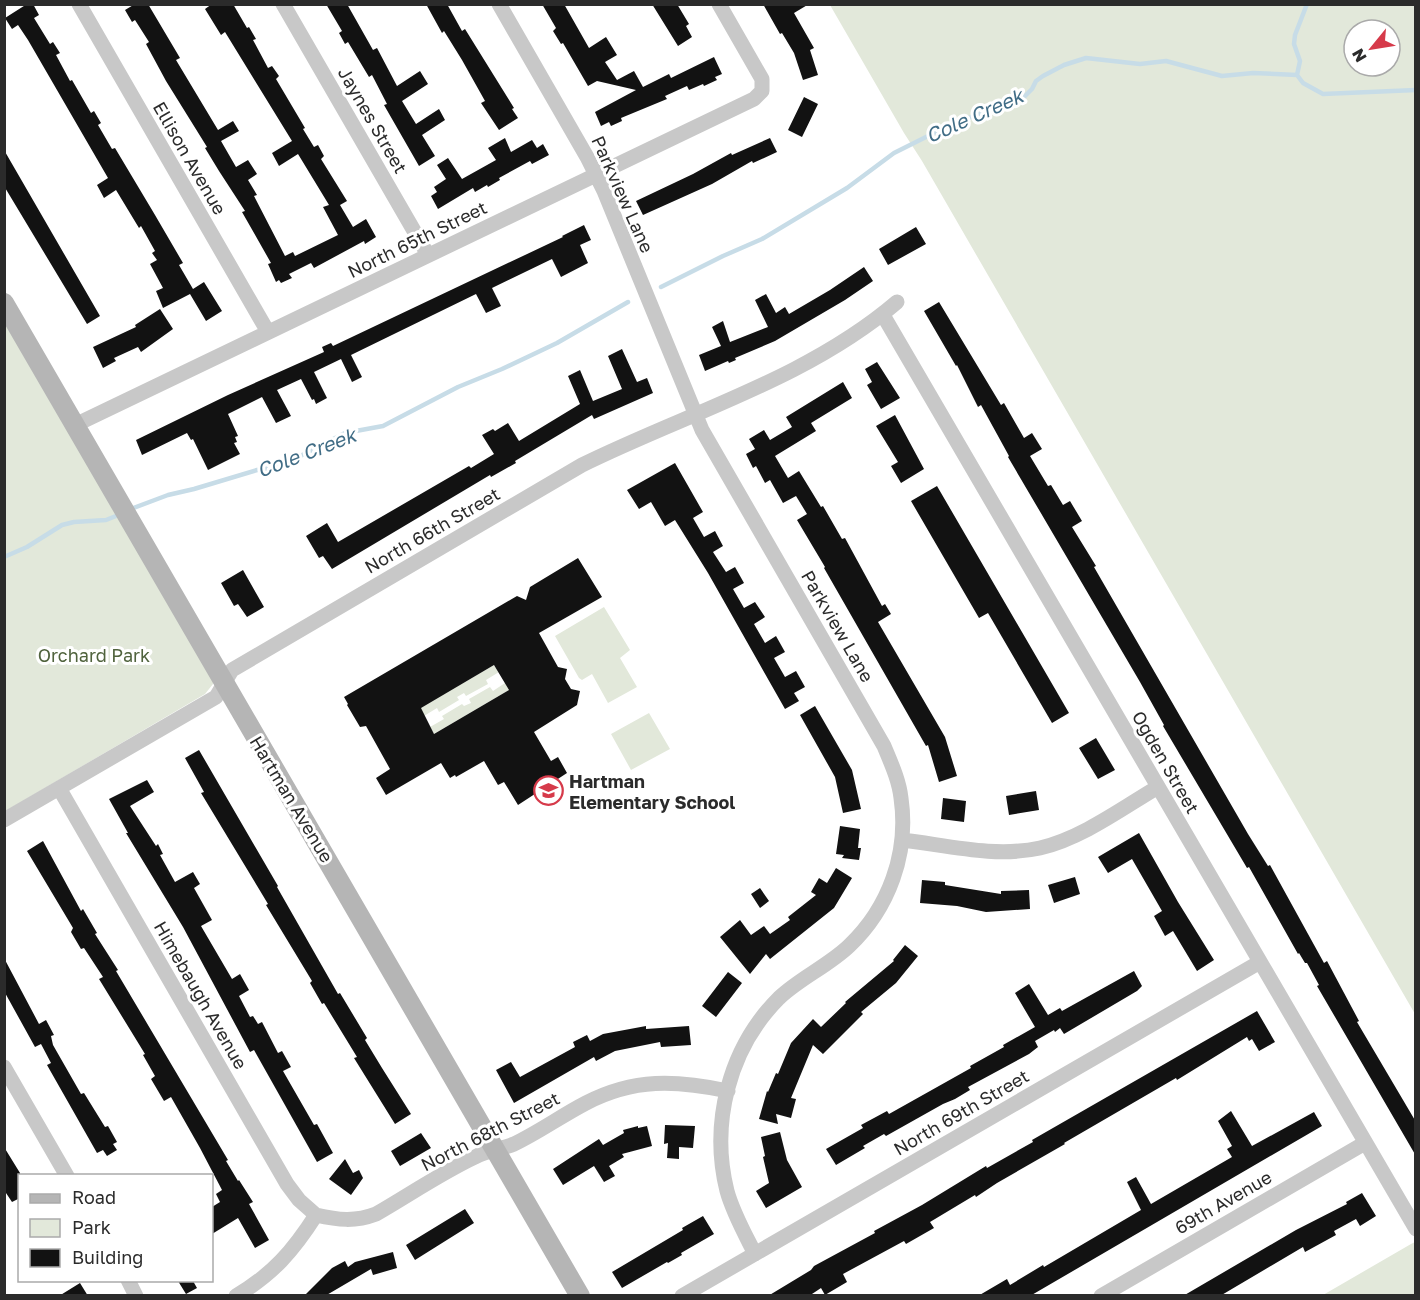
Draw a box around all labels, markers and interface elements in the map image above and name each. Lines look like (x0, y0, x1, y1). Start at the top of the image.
north arrow (1342, 18, 1402, 78)
text: N (1347, 45, 1371, 66)
street label: Jaynes Street (334, 63, 412, 177)
water label: Cole Creek (922, 82, 1029, 147)
street label: Ellison Avenue (149, 98, 231, 218)
street label: Parkview Lane (587, 132, 659, 256)
street label: North 65th Street (344, 196, 490, 282)
water label: Cole Creek (253, 421, 361, 482)
street label: North 66th Street (360, 482, 504, 578)
street label: Parkview Lane (797, 566, 879, 686)
park label: Orchard Park (38, 644, 150, 666)
street label: Ogden Street (1128, 707, 1204, 817)
street label: Hartman Avenue (246, 732, 338, 866)
place label: Hartman Elementary School (569, 770, 735, 813)
school or university icon: Hartman Elementary School (532, 775, 564, 807)
street label: Himebaugh Avenue (150, 917, 252, 1073)
street label: North 69th Street (889, 1064, 1033, 1160)
street label: North 68th Street (417, 1087, 563, 1175)
street label: 69th Avenue (1171, 1165, 1275, 1239)
legend (18, 1174, 213, 1282)
text: Road (72, 1186, 116, 1208)
text: Park (72, 1216, 111, 1238)
text: Building (72, 1246, 143, 1268)

